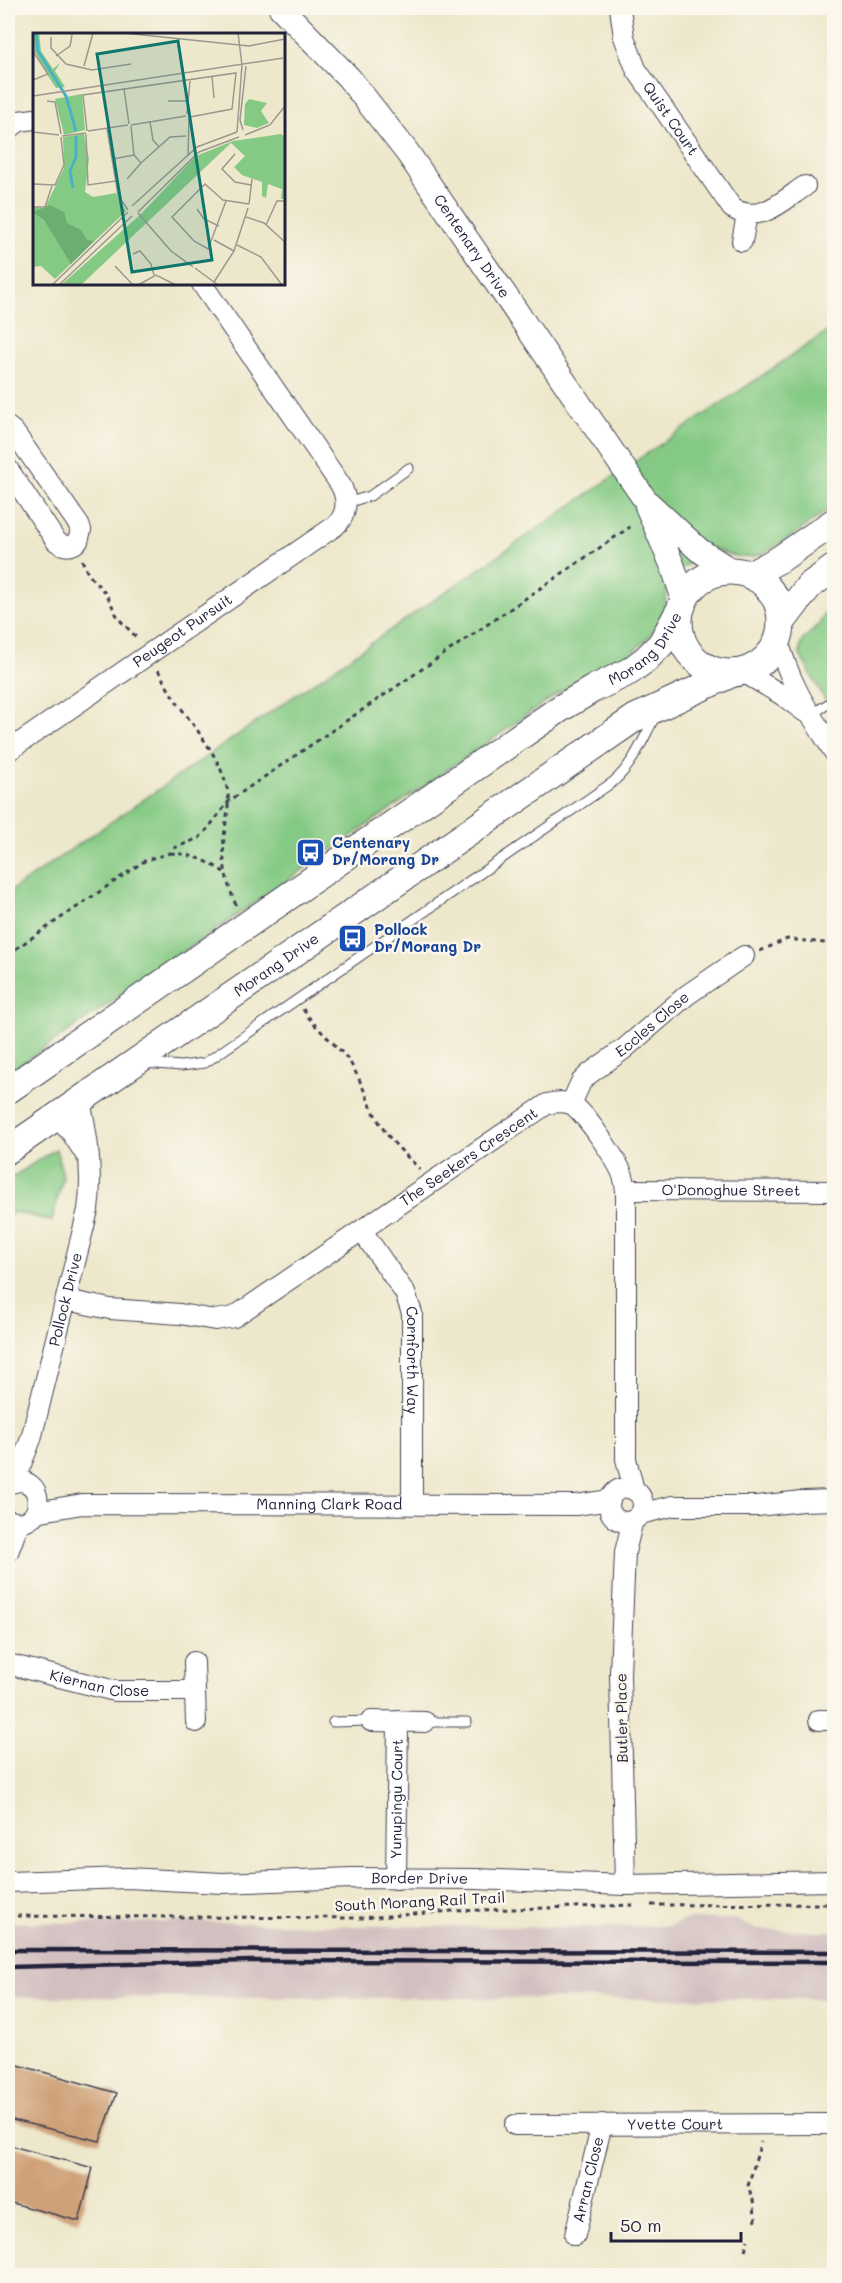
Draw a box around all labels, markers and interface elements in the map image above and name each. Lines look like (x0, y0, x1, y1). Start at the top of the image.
inset map (33, 33, 285, 285)
street label: Quist Court (639, 78, 704, 159)
street label: Centenary Drive (430, 190, 515, 302)
street label: Peugeot Pursuit (128, 589, 236, 671)
street label: Morang Drive (604, 608, 686, 689)
place label: Centenary Dr/Morang Dr (332, 832, 439, 869)
bus stop icon: Centenary Dr/Morang Dr (295, 836, 327, 868)
place label: Pollock Dr/Morang Dr (374, 919, 481, 956)
bus stop icon: Pollock Dr/Morang Dr (337, 923, 369, 955)
street label: Morang Drive (229, 928, 322, 1001)
street label: Eccles Close (611, 986, 693, 1061)
street label: The Seekers Crescent (395, 1102, 541, 1210)
street label: O'Donoghue Street (661, 1179, 801, 1200)
street label: Pollock Drive (43, 1250, 86, 1348)
street label: Cornforth Way (401, 1303, 424, 1415)
street label: Manning Clark Road (256, 1493, 402, 1514)
street label: Kiernan Close (48, 1664, 149, 1701)
street label: Butler Place (610, 1673, 632, 1763)
street label: Yunupingu Court (385, 1739, 407, 1859)
street label: Border Drive (371, 1867, 468, 1888)
street label: South Morang Rail Trail (334, 1887, 506, 1915)
street label: Yvette Court (627, 2113, 723, 2134)
street label: Arran Close (567, 2134, 608, 2224)
scale bar (611, 2205, 742, 2243)
text: 50 m (620, 2213, 662, 2237)

